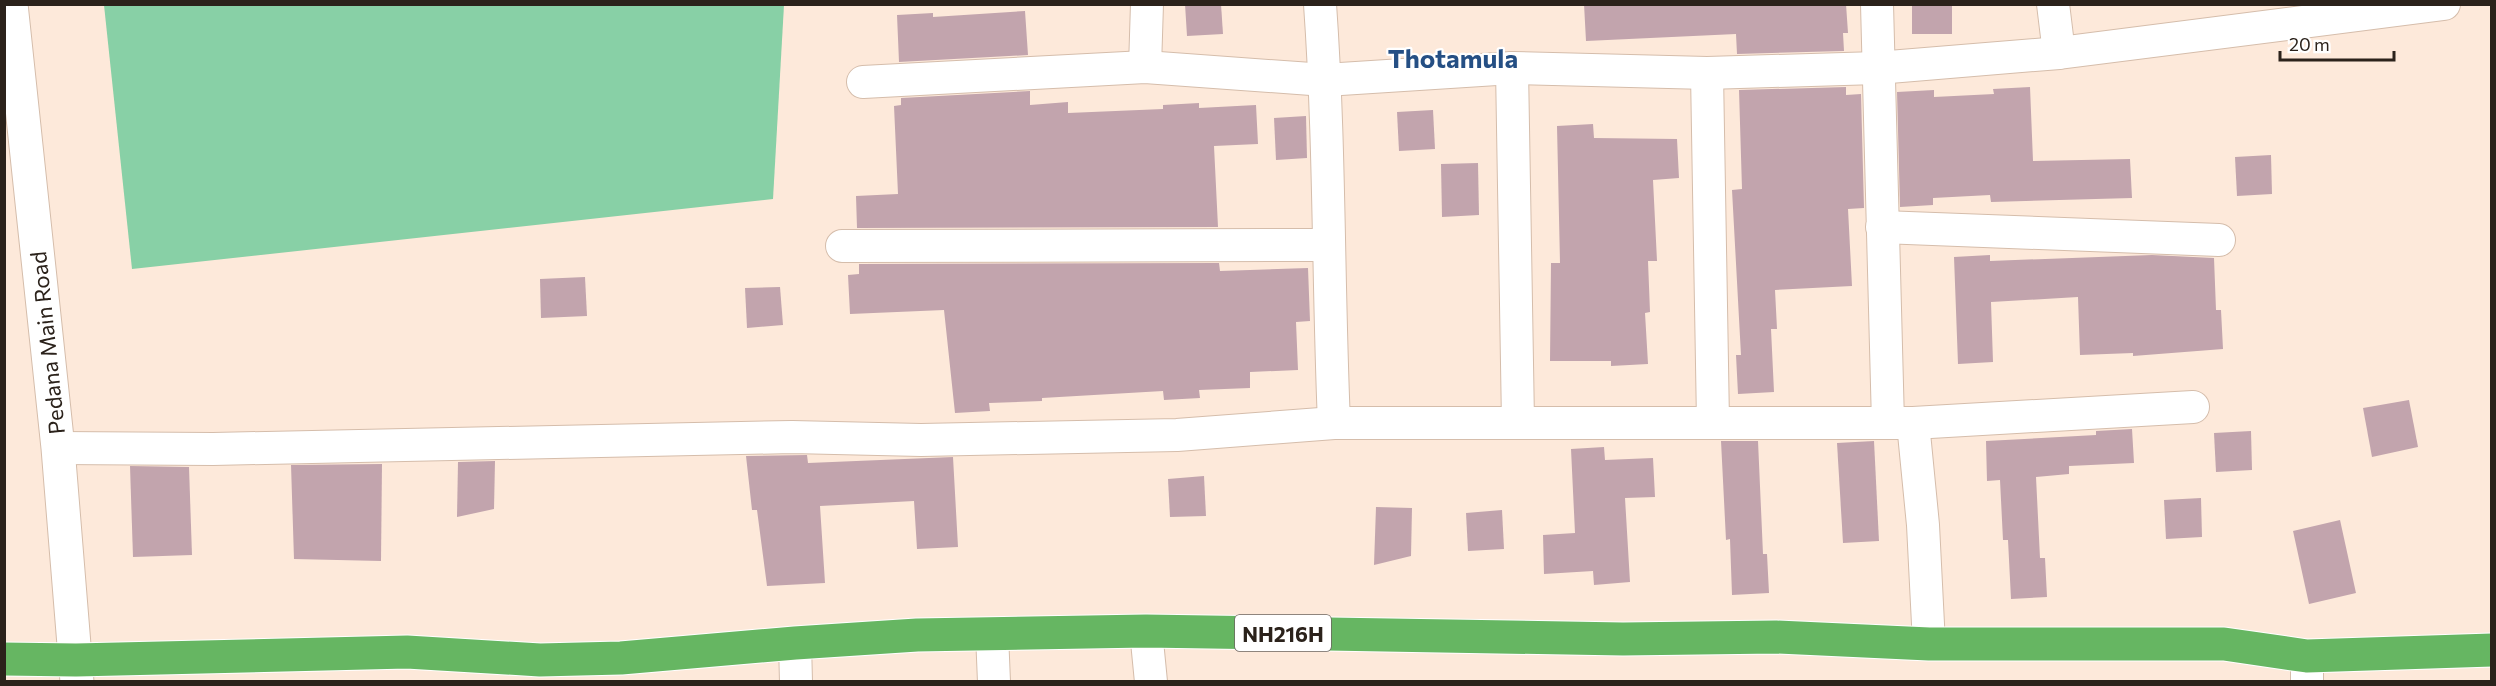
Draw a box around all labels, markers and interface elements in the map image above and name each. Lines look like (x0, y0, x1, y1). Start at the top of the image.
scale bar (2280, 24, 2394, 62)
text: 20 m (2289, 33, 2330, 55)
district label: Thotamula (1388, 42, 1518, 73)
street label: Pedana Main Road (24, 250, 70, 436)
road number: NH216H (1235, 615, 1331, 651)

